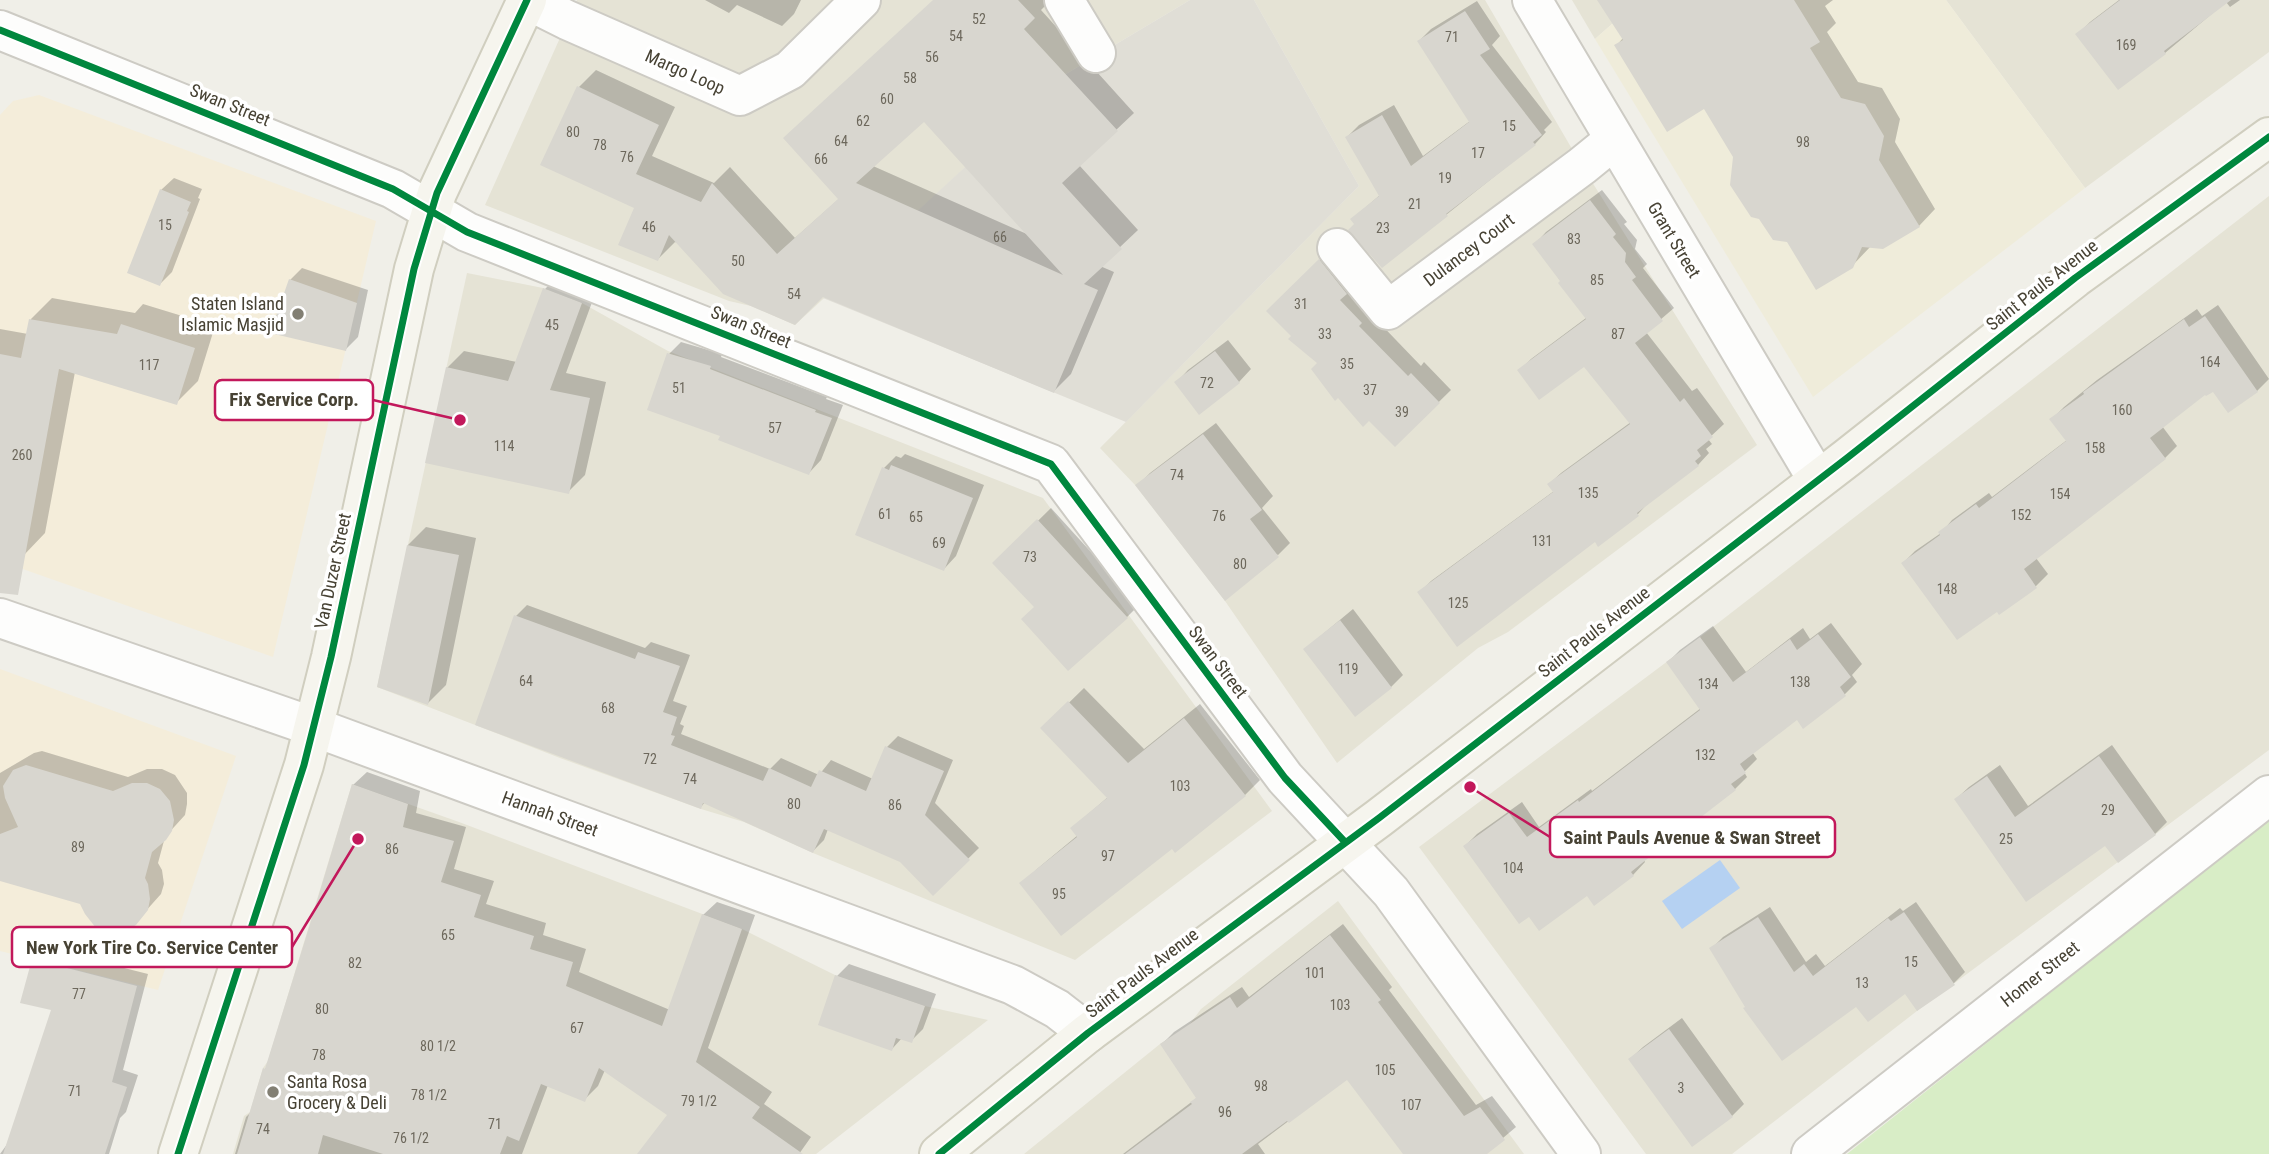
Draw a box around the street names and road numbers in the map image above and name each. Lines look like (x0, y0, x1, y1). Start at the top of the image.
street label: Margo Loop (642, 45, 728, 98)
street label: Swan Street (187, 79, 273, 130)
street label: Grant Street (1644, 198, 1705, 281)
street label: Dulancey Court (1419, 209, 1518, 290)
street label: Saint Pauls Avenue (1982, 235, 2102, 335)
street label: Swan Street (708, 301, 794, 352)
street label: Van Duzer Street (310, 511, 355, 631)
street label: Saint Pauls Avenue (1534, 582, 1654, 682)
street label: Swan Street (1185, 622, 1252, 702)
street label: Hannah Street (499, 786, 601, 841)
street label: Saint Pauls Avenue (1081, 923, 1202, 1022)
street label: Homer Street (1996, 936, 2083, 1011)

